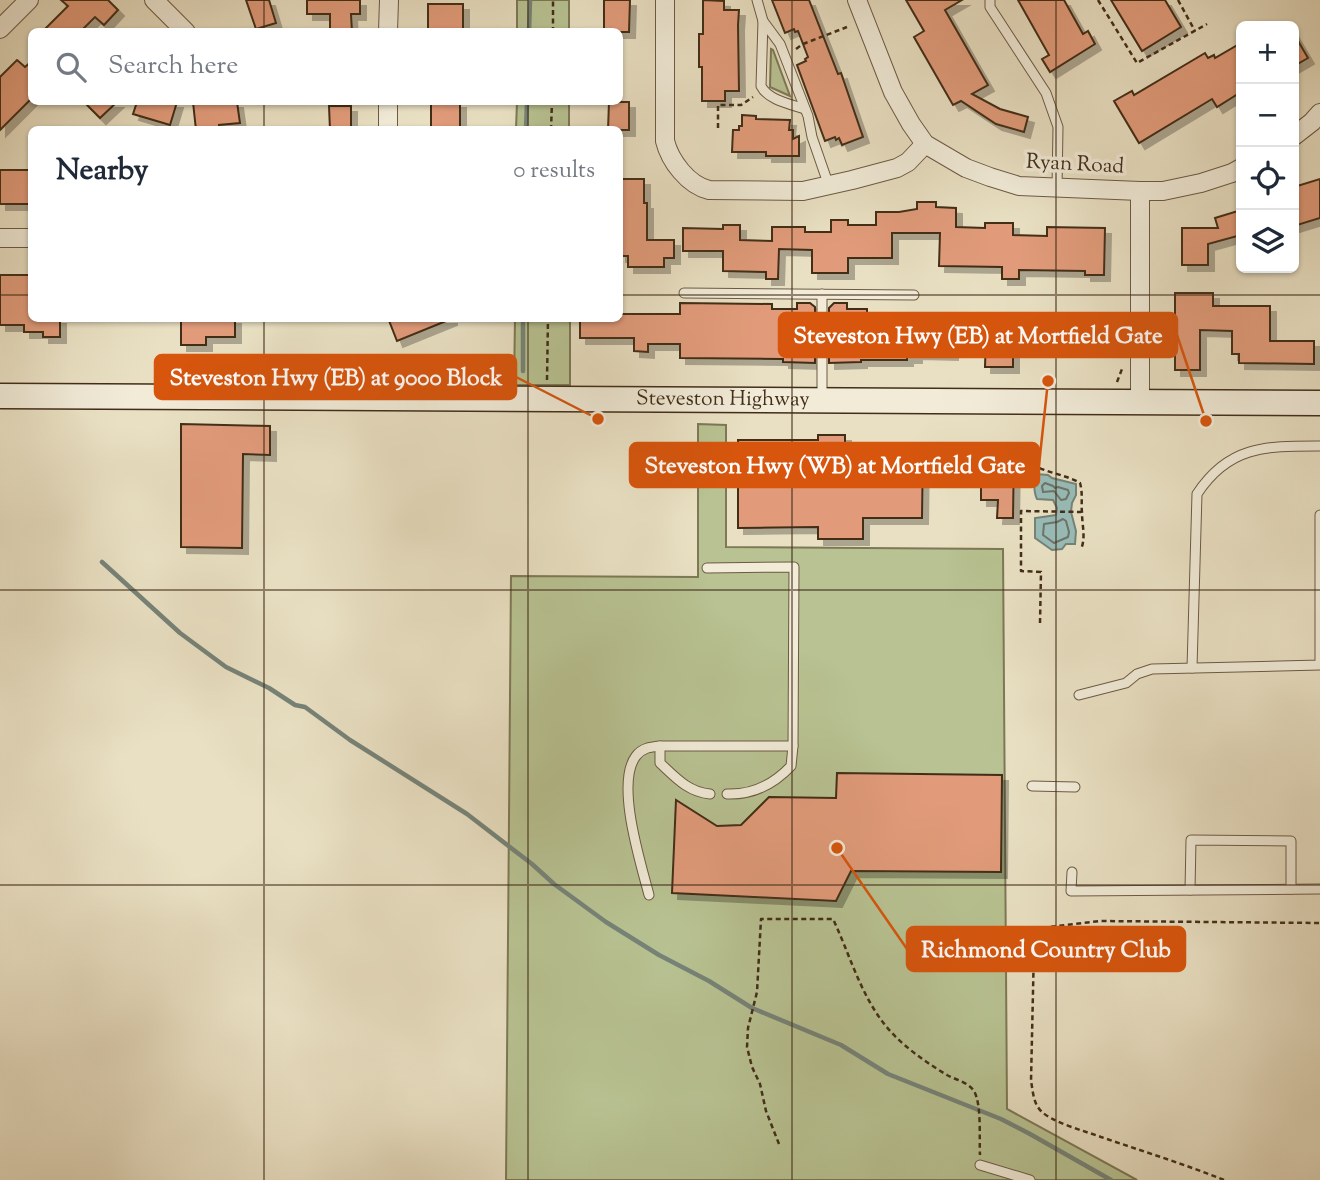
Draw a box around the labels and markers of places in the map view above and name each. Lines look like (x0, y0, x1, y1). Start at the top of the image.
callout: Steveston Hwy (EB) at Mortfield Gate (779, 313, 1177, 357)
callout: Steveston Hwy (EB) at 9000 Block (155, 355, 516, 399)
callout: Steveston Hwy (WB) at Mortfield Gate (630, 443, 1039, 487)
callout: Richmond Country Club (907, 927, 1185, 971)

